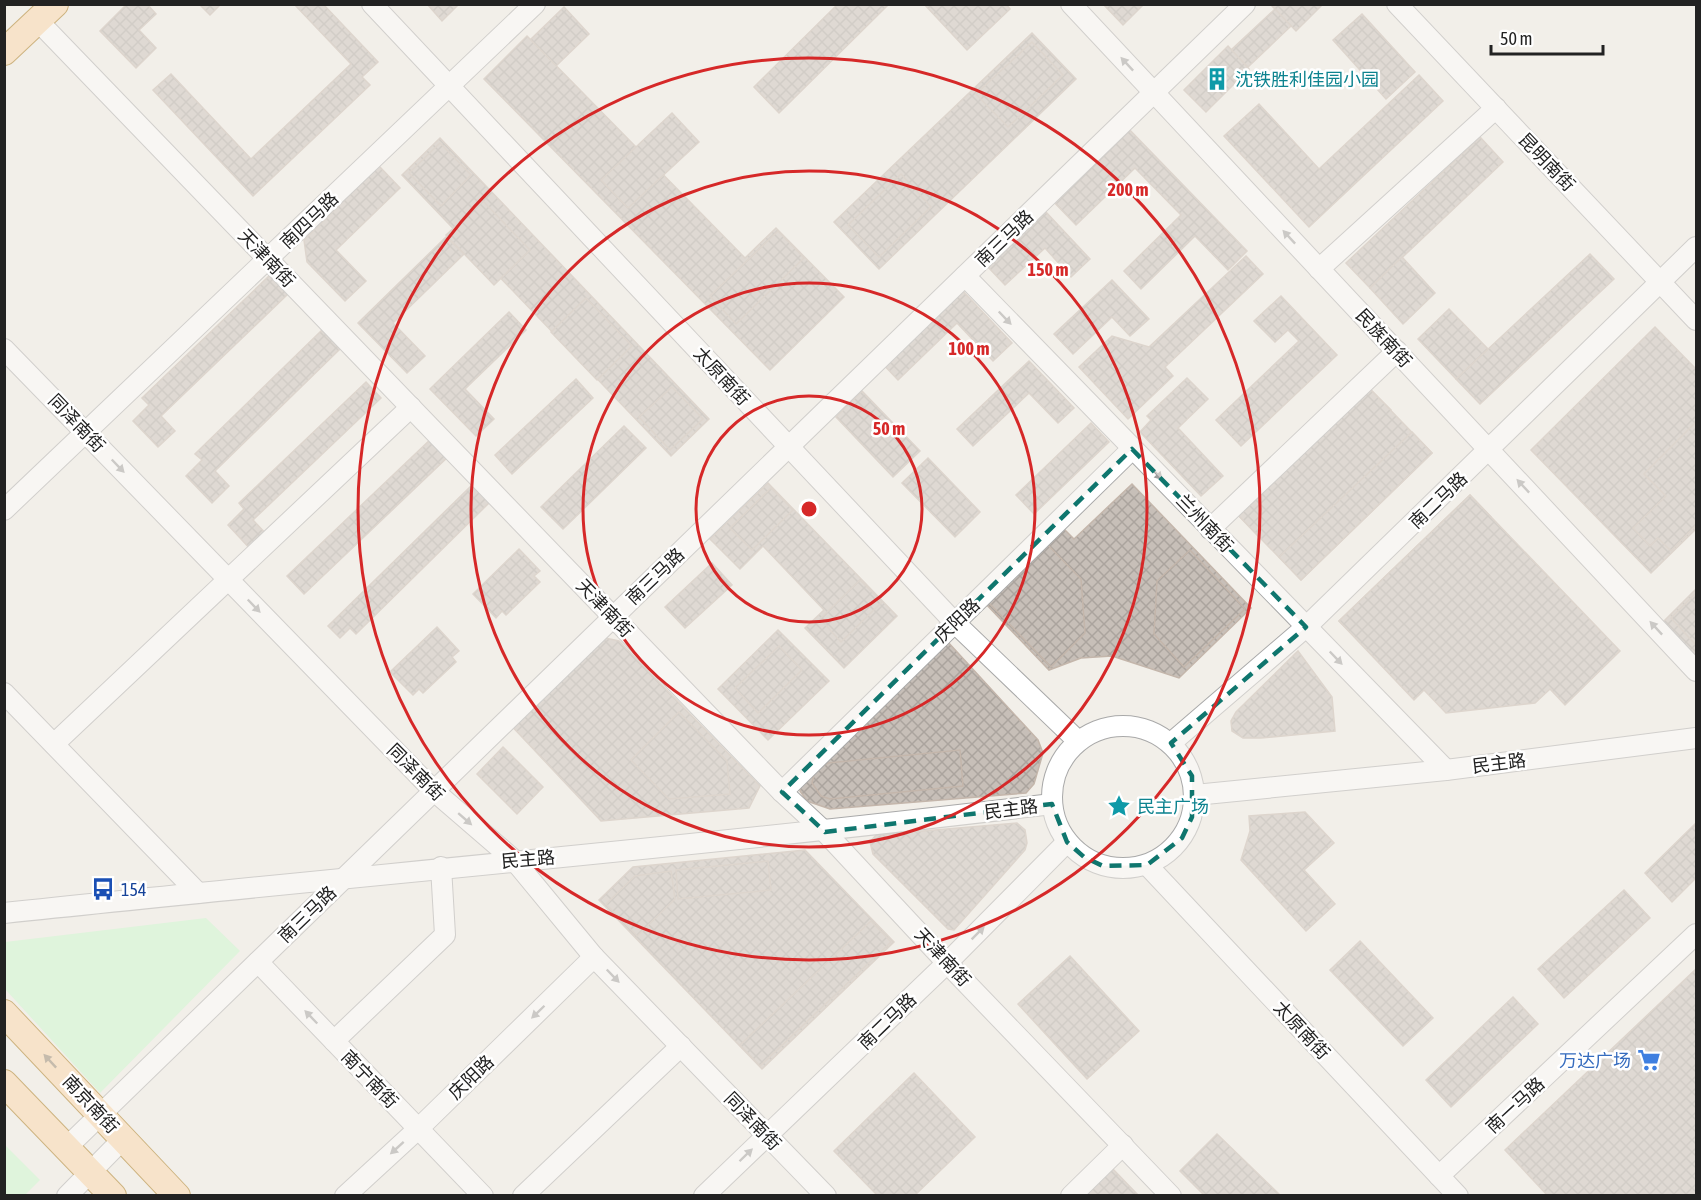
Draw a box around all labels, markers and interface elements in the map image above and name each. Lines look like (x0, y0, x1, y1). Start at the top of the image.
scale bar (1491, 18, 1604, 56)
text: 50 m (1500, 28, 1532, 49)
one-way arrow (1120, 57, 1134, 71)
building icon: 沈铁胜利佳园小园 (1204, 66, 1230, 92)
place label: 沈铁胜利佳园小园 (1235, 69, 1379, 90)
street label: 昆明南街 (1514, 129, 1580, 195)
text: 200 m (1108, 179, 1148, 200)
street label: 南四马路 (276, 187, 342, 253)
street label: 南三马路 (971, 205, 1037, 271)
street label: 天津南街 (234, 225, 300, 291)
one-way arrow (1282, 229, 1296, 244)
text: 150 m (1028, 259, 1068, 280)
street label: 民族南街 (1352, 305, 1416, 371)
one-way arrow (998, 311, 1012, 325)
text: 100 m (949, 338, 989, 359)
street label: 太原南街 (690, 343, 754, 409)
street label: 同泽南街 (44, 390, 110, 456)
text: 50 m (873, 418, 905, 439)
one-way arrow (111, 459, 125, 473)
one-way arrow (1149, 465, 1162, 480)
street label: 南二马路 (1405, 467, 1471, 533)
one-way arrow (1517, 479, 1530, 494)
street label: 兰州南街 (1172, 490, 1238, 556)
centre of rings (799, 499, 819, 519)
street label: 南三马路 (622, 543, 688, 609)
street label: 天津南街 (572, 575, 638, 641)
street label: 庆阳路 (930, 594, 984, 646)
one-way arrow (247, 598, 261, 613)
one-way arrow (1650, 621, 1664, 635)
one-way arrow (1329, 650, 1343, 665)
street label: 同泽南街 (383, 739, 449, 805)
street label: 民主路 (1471, 749, 1527, 777)
place icon: 民主广场 (1106, 793, 1132, 819)
street label: 民主路 (983, 795, 1039, 823)
place label: 民主广场 (1137, 796, 1209, 817)
one-way arrow (458, 812, 473, 825)
street label: 民主路 (500, 846, 556, 872)
bus stop icon: 154 (90, 876, 116, 902)
place label: 154 (121, 879, 146, 900)
street label: 南三马路 (274, 881, 340, 947)
street label: 天津南街 (911, 924, 975, 990)
one-way arrow (970, 926, 984, 940)
one-way arrow (606, 968, 620, 983)
street label: 南二马路 (854, 988, 920, 1054)
street label: 太原南街 (1270, 997, 1334, 1063)
one-way arrow (531, 1005, 545, 1019)
one-way arrow (305, 1010, 318, 1025)
street label: 南宁南街 (337, 1046, 403, 1112)
supermarket icon: 万达广场 (1636, 1047, 1662, 1073)
place label: 万达广场 (1559, 1050, 1631, 1071)
street label: 庆阳路 (444, 1051, 498, 1103)
one-way arrow (43, 1054, 57, 1069)
street label: 南京南街 (59, 1071, 123, 1137)
street label: 南一马路 (1482, 1073, 1548, 1137)
street label: 同泽南街 (720, 1088, 786, 1154)
one-way arrow (390, 1141, 405, 1155)
one-way arrow (738, 1148, 753, 1162)

